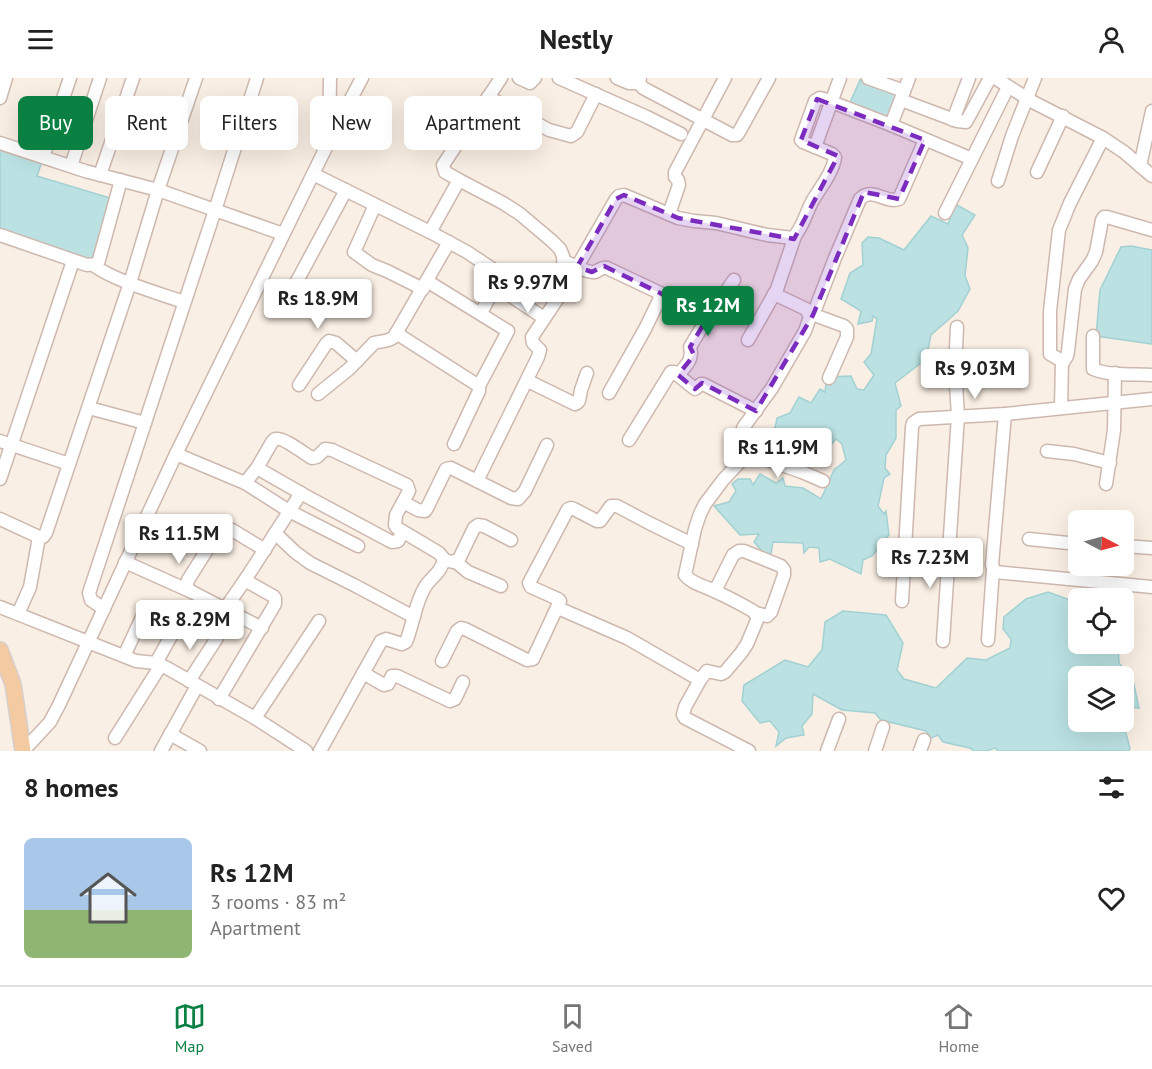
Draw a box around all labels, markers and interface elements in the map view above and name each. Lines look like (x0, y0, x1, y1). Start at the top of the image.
text: Nestly (539, 22, 613, 56)
icon: menu (24, 23, 57, 56)
icon: person (1095, 23, 1128, 56)
chip: Buy (18, 96, 93, 150)
chip: Rent (105, 96, 188, 150)
chip: Filters (200, 96, 298, 150)
chip: New (310, 96, 392, 150)
chip: Apartment (404, 96, 542, 150)
pin: Rs 9.97M (466, 263, 590, 314)
text: Rs 9.97M (488, 269, 568, 295)
pin: Rs 18.9M (256, 279, 380, 330)
text: Rs 18.9M (278, 285, 358, 311)
pin: Rs 12M (659, 286, 757, 337)
text: Rs 12M (676, 292, 740, 318)
pin: Rs 9.03M (913, 349, 1037, 400)
text: Rs 9.03M (935, 355, 1015, 381)
pin: Rs 11.9M (716, 428, 840, 479)
text: Rs 11.9M (738, 434, 818, 460)
north arrow (1068, 510, 1134, 576)
map controls (1068, 510, 1134, 732)
pin: Rs 11.5M (117, 514, 241, 565)
text: Rs 11.5M (139, 520, 219, 546)
pin: Rs 7.23M (868, 538, 992, 589)
text: Rs 7.23M (891, 544, 969, 570)
button: locate (1068, 588, 1134, 654)
pin: Rs 8.29M (128, 600, 252, 651)
text: Rs 8.29M (150, 606, 230, 632)
button: layers (1068, 666, 1134, 732)
text: 8 homes (24, 771, 119, 804)
icon: filters (1095, 771, 1128, 804)
text: Rs 12M (210, 856, 294, 889)
icon: home (72, 862, 144, 934)
icon: heart (1095, 882, 1128, 915)
text: 3 rooms · 83 m² (210, 889, 346, 915)
text: Apartment (210, 915, 301, 941)
tab: Map (173, 1000, 206, 1056)
tab: Saved (552, 1000, 593, 1056)
tab: Home (939, 1000, 979, 1056)

